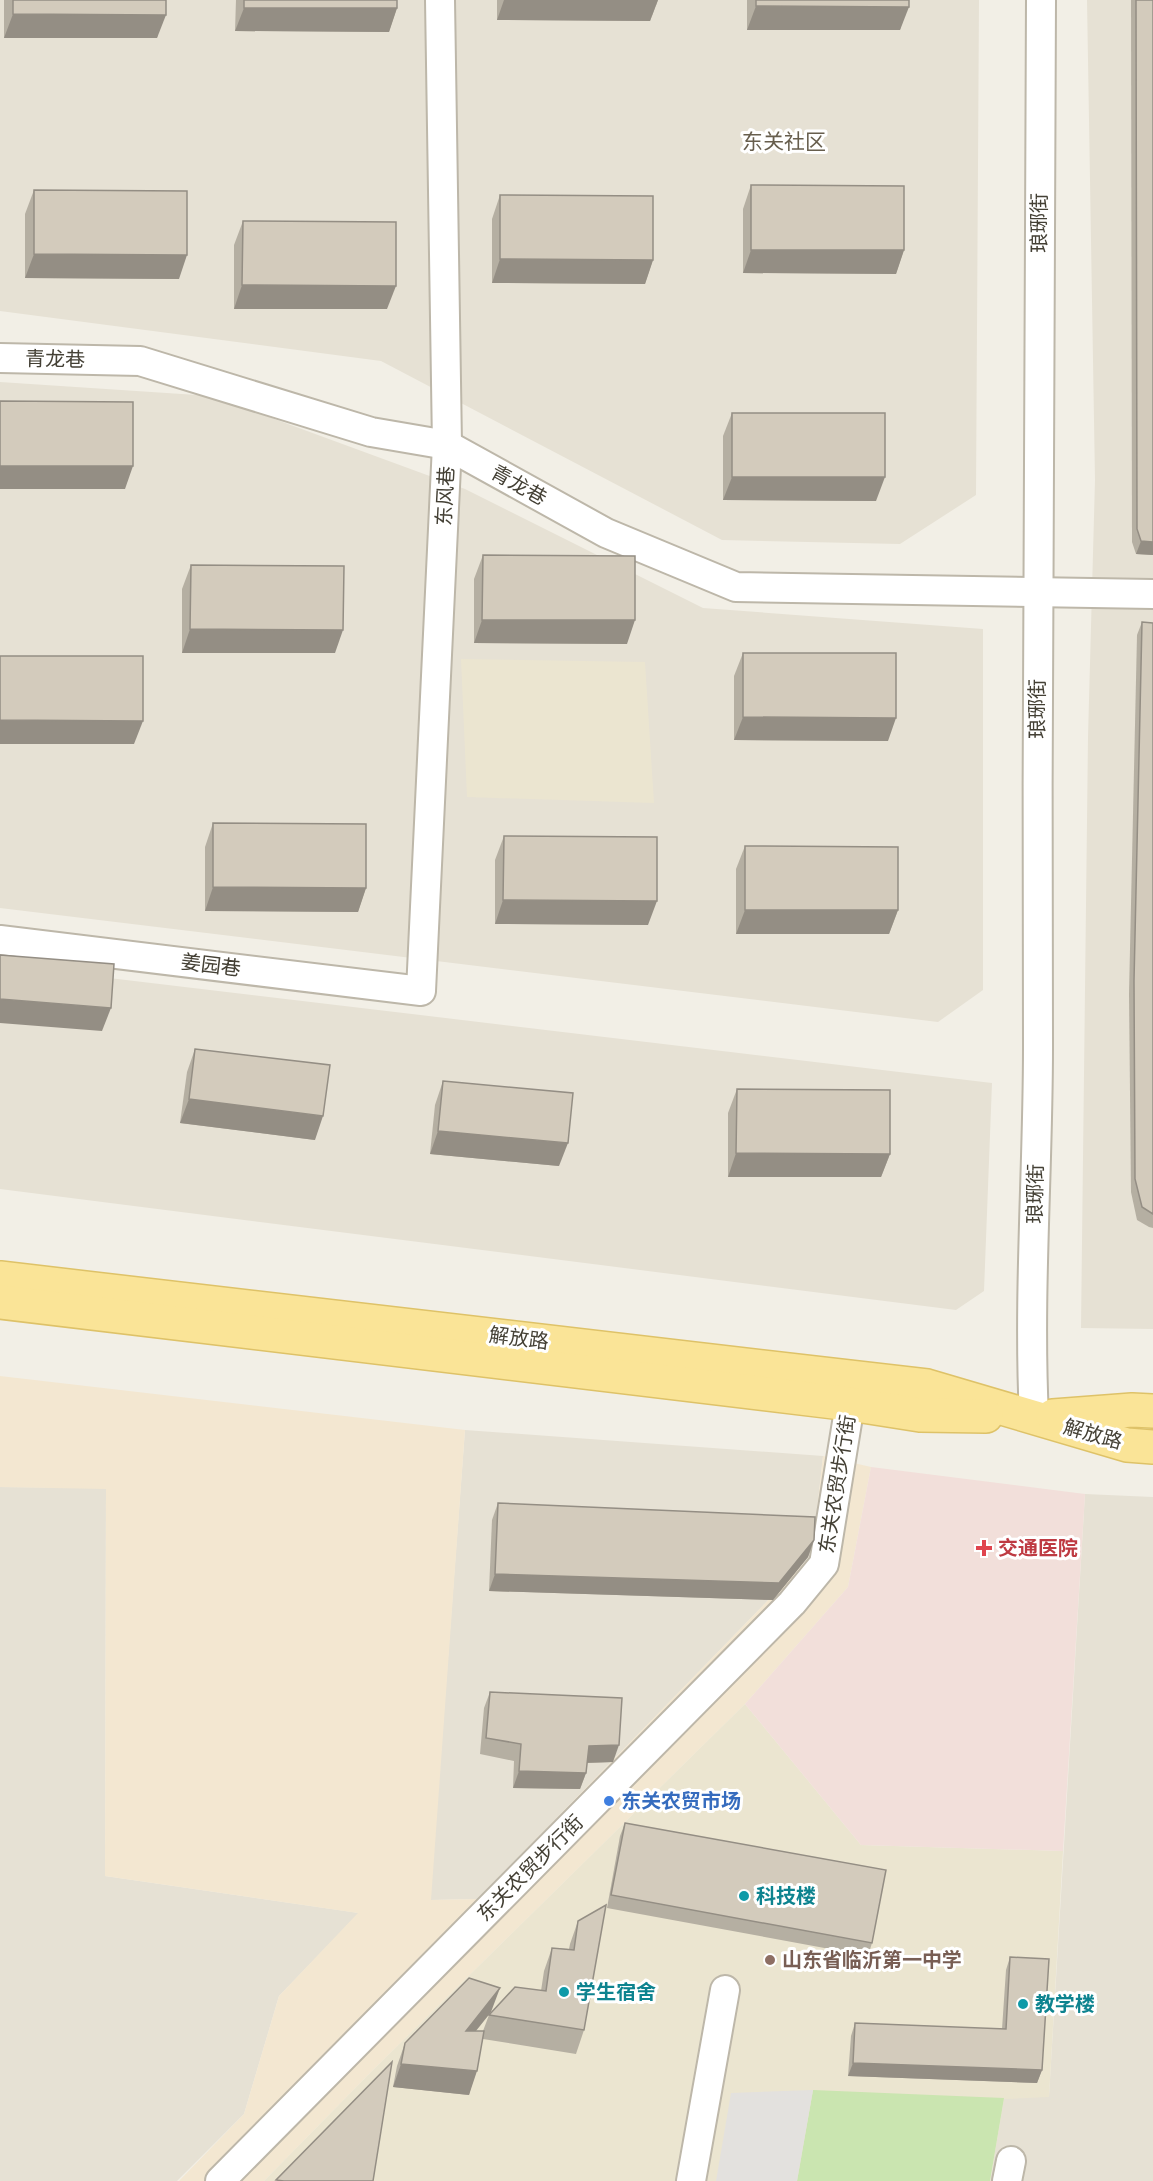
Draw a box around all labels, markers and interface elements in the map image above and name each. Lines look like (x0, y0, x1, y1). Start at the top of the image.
district label: 东关社区 (742, 127, 826, 156)
street label: 琅琊街 (1025, 193, 1053, 253)
street label: 青龙巷 (25, 344, 85, 374)
street label: 青龙巷 (486, 458, 552, 512)
street label: 东风巷 (429, 465, 461, 527)
street label: 琅琊街 (1023, 679, 1051, 739)
street label: 姜园巷 (180, 947, 242, 983)
street label: 琅琊街 (1020, 1164, 1050, 1224)
street label: 解放路 (488, 1320, 550, 1356)
street label: 解放路 (1060, 1412, 1126, 1456)
street label: 东关农贸步行街 (812, 1413, 862, 1555)
place label: 交通医院 (998, 1534, 1078, 1562)
marker: 交通医院 (975, 1539, 993, 1557)
place label: 东关农贸市场 (621, 1787, 741, 1815)
marker: 东关农贸市场 (602, 1794, 616, 1808)
street label: 东关农贸步行街 (471, 1809, 589, 1927)
place label: 科技楼 (756, 1882, 816, 1910)
marker: 科技楼 (737, 1889, 751, 1903)
place label: 山东省临沂第一中学 (782, 1946, 962, 1974)
marker: 山东省临沂第一中学 (763, 1953, 777, 1967)
place label: 学生宿舍 (576, 1978, 656, 2006)
marker: 学生宿舍 (557, 1985, 571, 1999)
place label: 教学楼 (1035, 1990, 1095, 2018)
marker: 教学楼 (1016, 1997, 1030, 2011)

